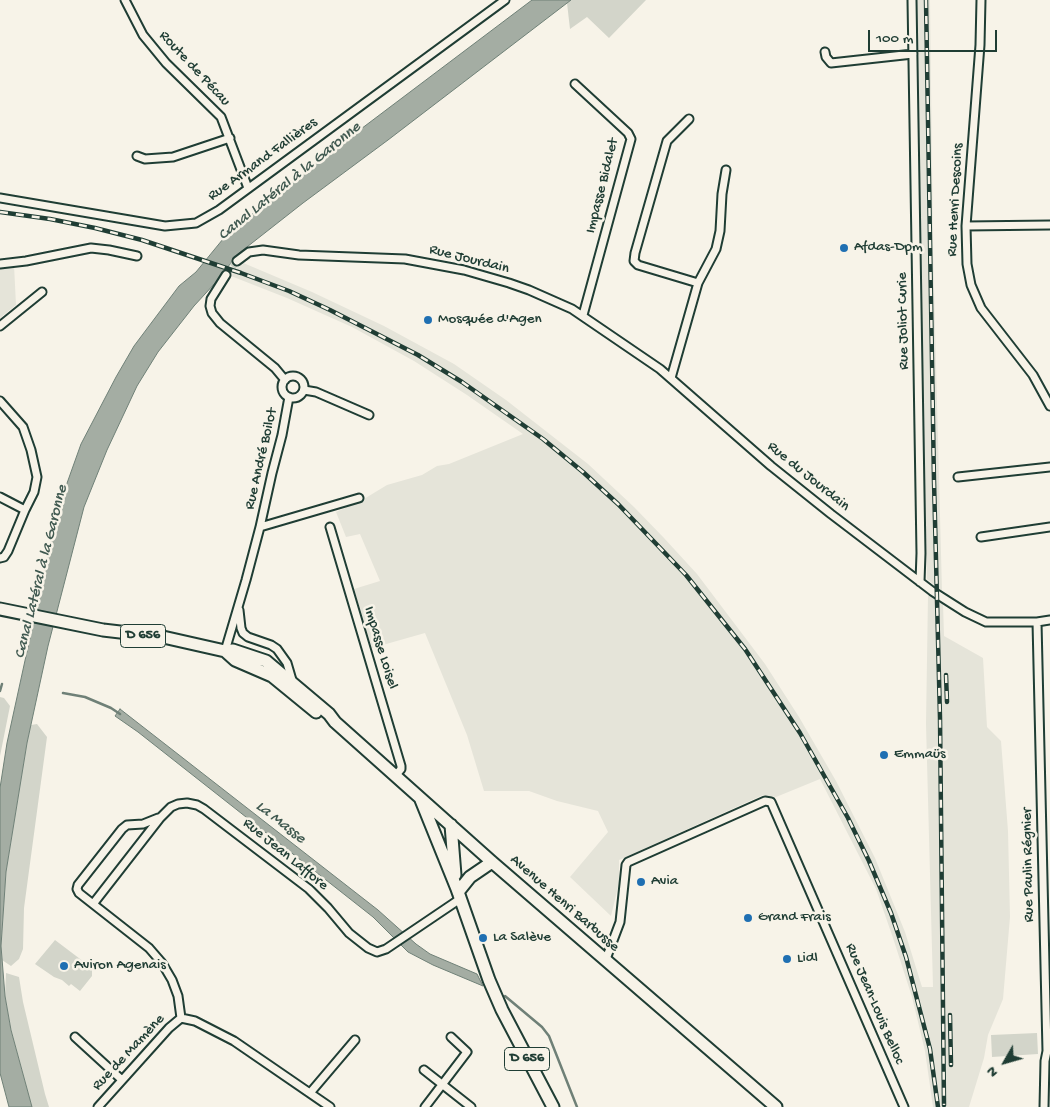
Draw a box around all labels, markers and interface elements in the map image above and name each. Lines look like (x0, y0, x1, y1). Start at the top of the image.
scale bar (870, 20, 999, 52)
street label: Route de Pécau (154, 28, 234, 110)
text: 100 m (876, 30, 913, 48)
street label: Rue Armand Fallières (205, 114, 321, 206)
water label: Canal Latéral à la Garonne (215, 119, 365, 245)
street label: Impasse Bidalet (582, 137, 624, 235)
street label: Rue Henri Descoins (944, 143, 968, 257)
place label: Afdas-Dpm (854, 239, 923, 257)
street label: Rue Jourdain (427, 241, 511, 279)
marker: Afdas-Dpm (838, 242, 850, 254)
street label: Rue Joliot Curie (894, 272, 914, 370)
place label: Mosquée d'Agen (438, 311, 542, 329)
marker: Mosquée d'Agen (422, 314, 434, 326)
street label: Rue André Boilot (242, 407, 282, 511)
street label: Rue du Jourdain (763, 438, 853, 516)
water label: Canal Latéral à la Garonne (11, 483, 73, 661)
street label: Impasse Loisel (359, 605, 401, 691)
road number: D 656 (120, 624, 166, 648)
place label: Emmaüs (894, 746, 946, 764)
marker: Emmaüs (878, 749, 890, 761)
water label: La Masse (251, 797, 309, 849)
street label: Rue Paulin Régnier (1019, 808, 1039, 922)
street label: Rue Jean Laffore (239, 815, 331, 895)
street label: Avenue Henri Barbusse (506, 852, 622, 956)
place label: Avia (651, 873, 678, 891)
marker: Avia (635, 876, 647, 888)
place label: Grand Frais (758, 909, 831, 927)
marker: Grand Frais (742, 912, 754, 924)
place label: La Salève (493, 929, 551, 947)
marker: La Salève (477, 932, 489, 944)
street label: Rue Jean-Louis Belloc (840, 941, 908, 1067)
place label: Lidl (797, 950, 818, 968)
marker: Lidl (781, 953, 793, 965)
place label: Aviron Agenais (74, 957, 166, 975)
marker: Aviron Agenais (58, 960, 70, 972)
street label: Rue de Mamène (89, 1011, 169, 1095)
north arrow (980, 1037, 1030, 1087)
road number: D 656 (504, 1048, 550, 1070)
text: N (983, 1063, 1002, 1080)

